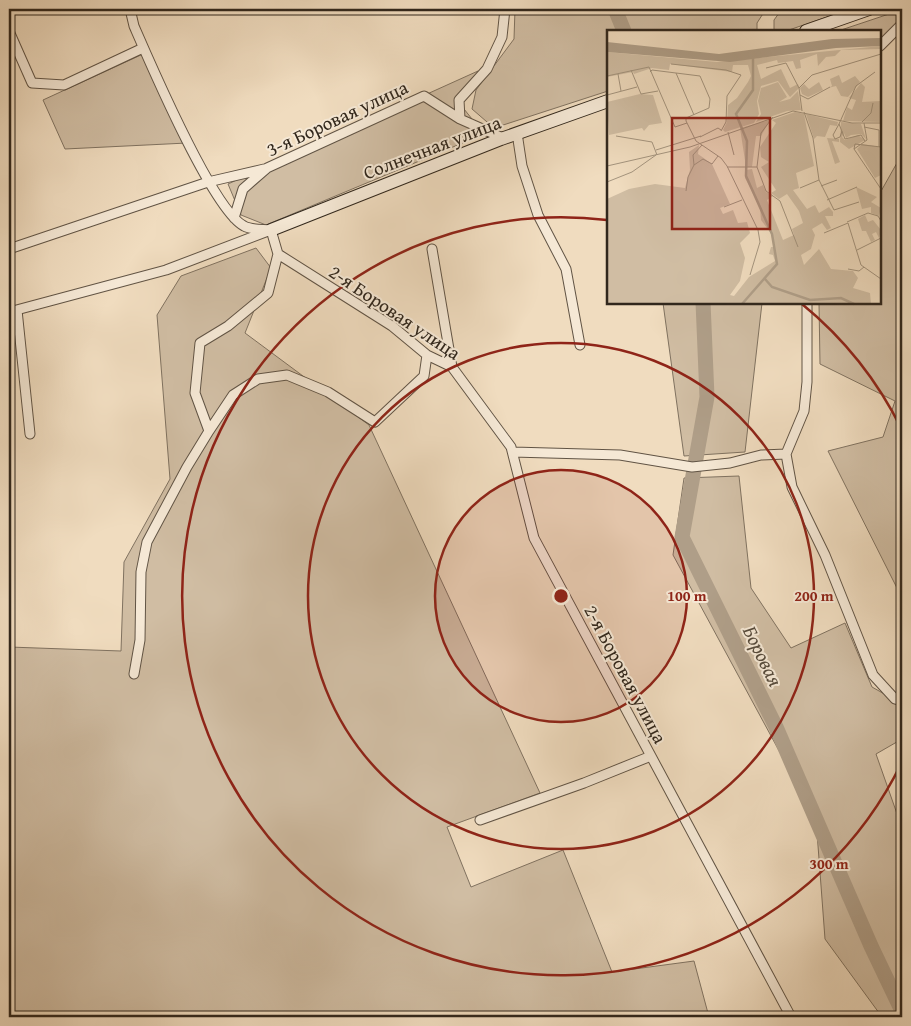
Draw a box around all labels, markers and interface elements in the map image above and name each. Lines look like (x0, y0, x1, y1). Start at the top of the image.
inset map (607, 30, 881, 304)
street label: 3-я Боровая улица (262, 73, 412, 163)
street label: Солнечная улица (359, 108, 505, 186)
street label: 2-я Боровая улица (324, 258, 466, 366)
text: 100 m (667, 585, 707, 606)
text: 200 m (794, 585, 834, 606)
centre of rings (552, 587, 570, 605)
street label: 2-я Боровая улица (578, 600, 674, 748)
water label: Боровая (736, 620, 791, 691)
text: 300 m (809, 853, 849, 874)

